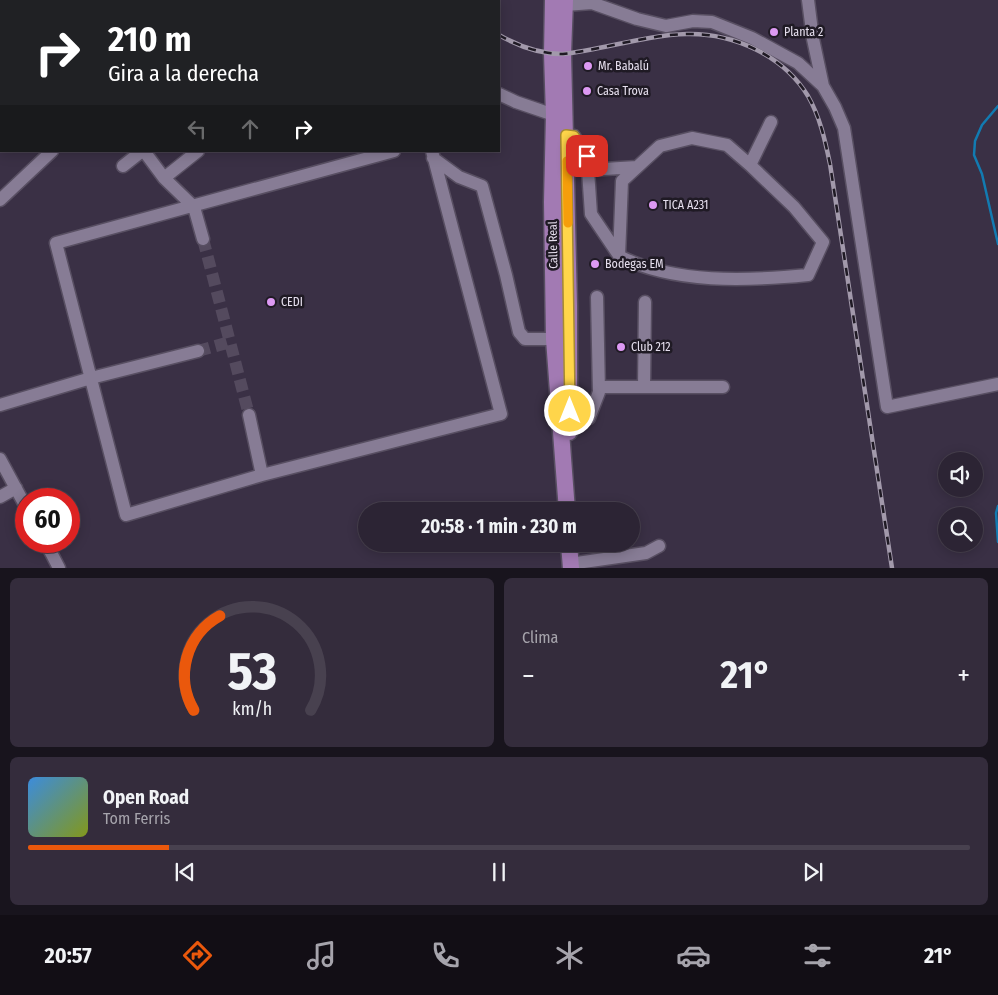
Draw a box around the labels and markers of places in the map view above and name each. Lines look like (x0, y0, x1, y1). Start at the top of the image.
place label: Planta 2 (784, 25, 823, 39)
marker: Planta 2 (768, 26, 780, 38)
place label: Mr. Babalú (598, 59, 649, 73)
marker: Mr. Babalú (582, 60, 594, 72)
place label: Casa Trova (597, 84, 649, 98)
marker: Casa Trova (581, 85, 593, 97)
pin (566, 135, 608, 177)
place label: TICA A231 (663, 198, 708, 212)
marker: TICA A231 (647, 199, 659, 211)
place label: Bodegas EM (605, 257, 664, 271)
marker: Bodegas EM (589, 258, 601, 270)
place label: CEDI (281, 295, 303, 309)
marker: CEDI (265, 296, 277, 308)
place label: Club 212 (631, 340, 671, 354)
marker: Club 212 (615, 341, 627, 353)

